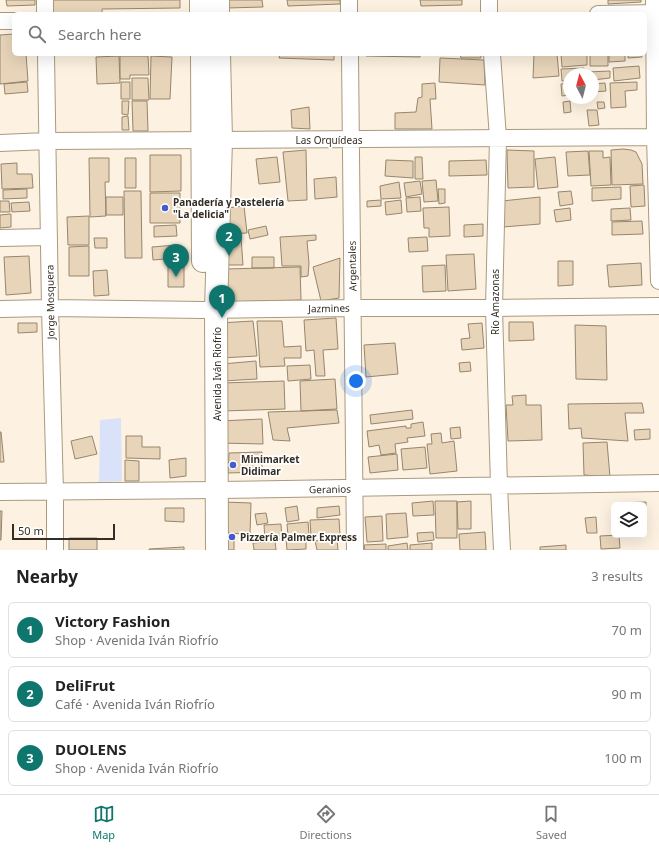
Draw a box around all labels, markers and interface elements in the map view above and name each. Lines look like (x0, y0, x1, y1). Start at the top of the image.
search box (12, 12, 647, 56)
icon: search (26, 23, 48, 45)
text: Search here (58, 24, 141, 44)
north arrow (563, 68, 599, 104)
street label: Las Orquídeas (295, 133, 363, 147)
place label: Panadería y Pastelería "La delicia" (173, 195, 284, 221)
marker: Panadería y Pastelería "La delicia" (160, 203, 170, 213)
pin: 2 (216, 223, 242, 256)
street label: Argentales (345, 240, 359, 291)
pin: 3 (163, 244, 189, 277)
street label: Jorge Mosquera (42, 265, 58, 340)
street label: Río Amazonas (488, 269, 502, 335)
pin: 1 (209, 285, 235, 318)
street label: Jazmines (307, 301, 350, 315)
street label: Avenida Iván Riofrío (210, 327, 224, 421)
your location (346, 371, 366, 391)
place label: Minimarket Didimar (241, 452, 300, 478)
marker: Minimarket Didimar (228, 460, 238, 470)
street label: Geranios (309, 482, 351, 496)
map controls (611, 502, 647, 538)
button: layers (611, 502, 647, 538)
scale bar (12, 522, 115, 541)
text: 50 m (18, 523, 44, 538)
place label: Pizzería Palmer Express (240, 530, 357, 544)
marker: Pizzería Palmer Express (227, 532, 237, 542)
text: Nearby (16, 565, 78, 588)
text: 3 results (591, 567, 643, 585)
text: Victory Fashion (55, 611, 170, 631)
text: 1 (26, 621, 34, 639)
text: 70 m (612, 621, 642, 639)
text: Shop · Avenida Iván Riofrío (55, 631, 219, 649)
text: DeliFrut (55, 675, 115, 695)
text: 2 (26, 685, 34, 703)
text: 90 m (612, 685, 642, 703)
text: Café · Avenida Iván Riofrío (55, 695, 215, 713)
text: DUOLENS (55, 739, 126, 759)
text: 3 (26, 749, 34, 767)
text: 100 m (604, 749, 642, 767)
text: Shop · Avenida Iván Riofrío (55, 759, 219, 777)
tab: Map (92, 803, 115, 842)
tab: Directions (299, 803, 352, 842)
tab: Saved (536, 803, 567, 842)

